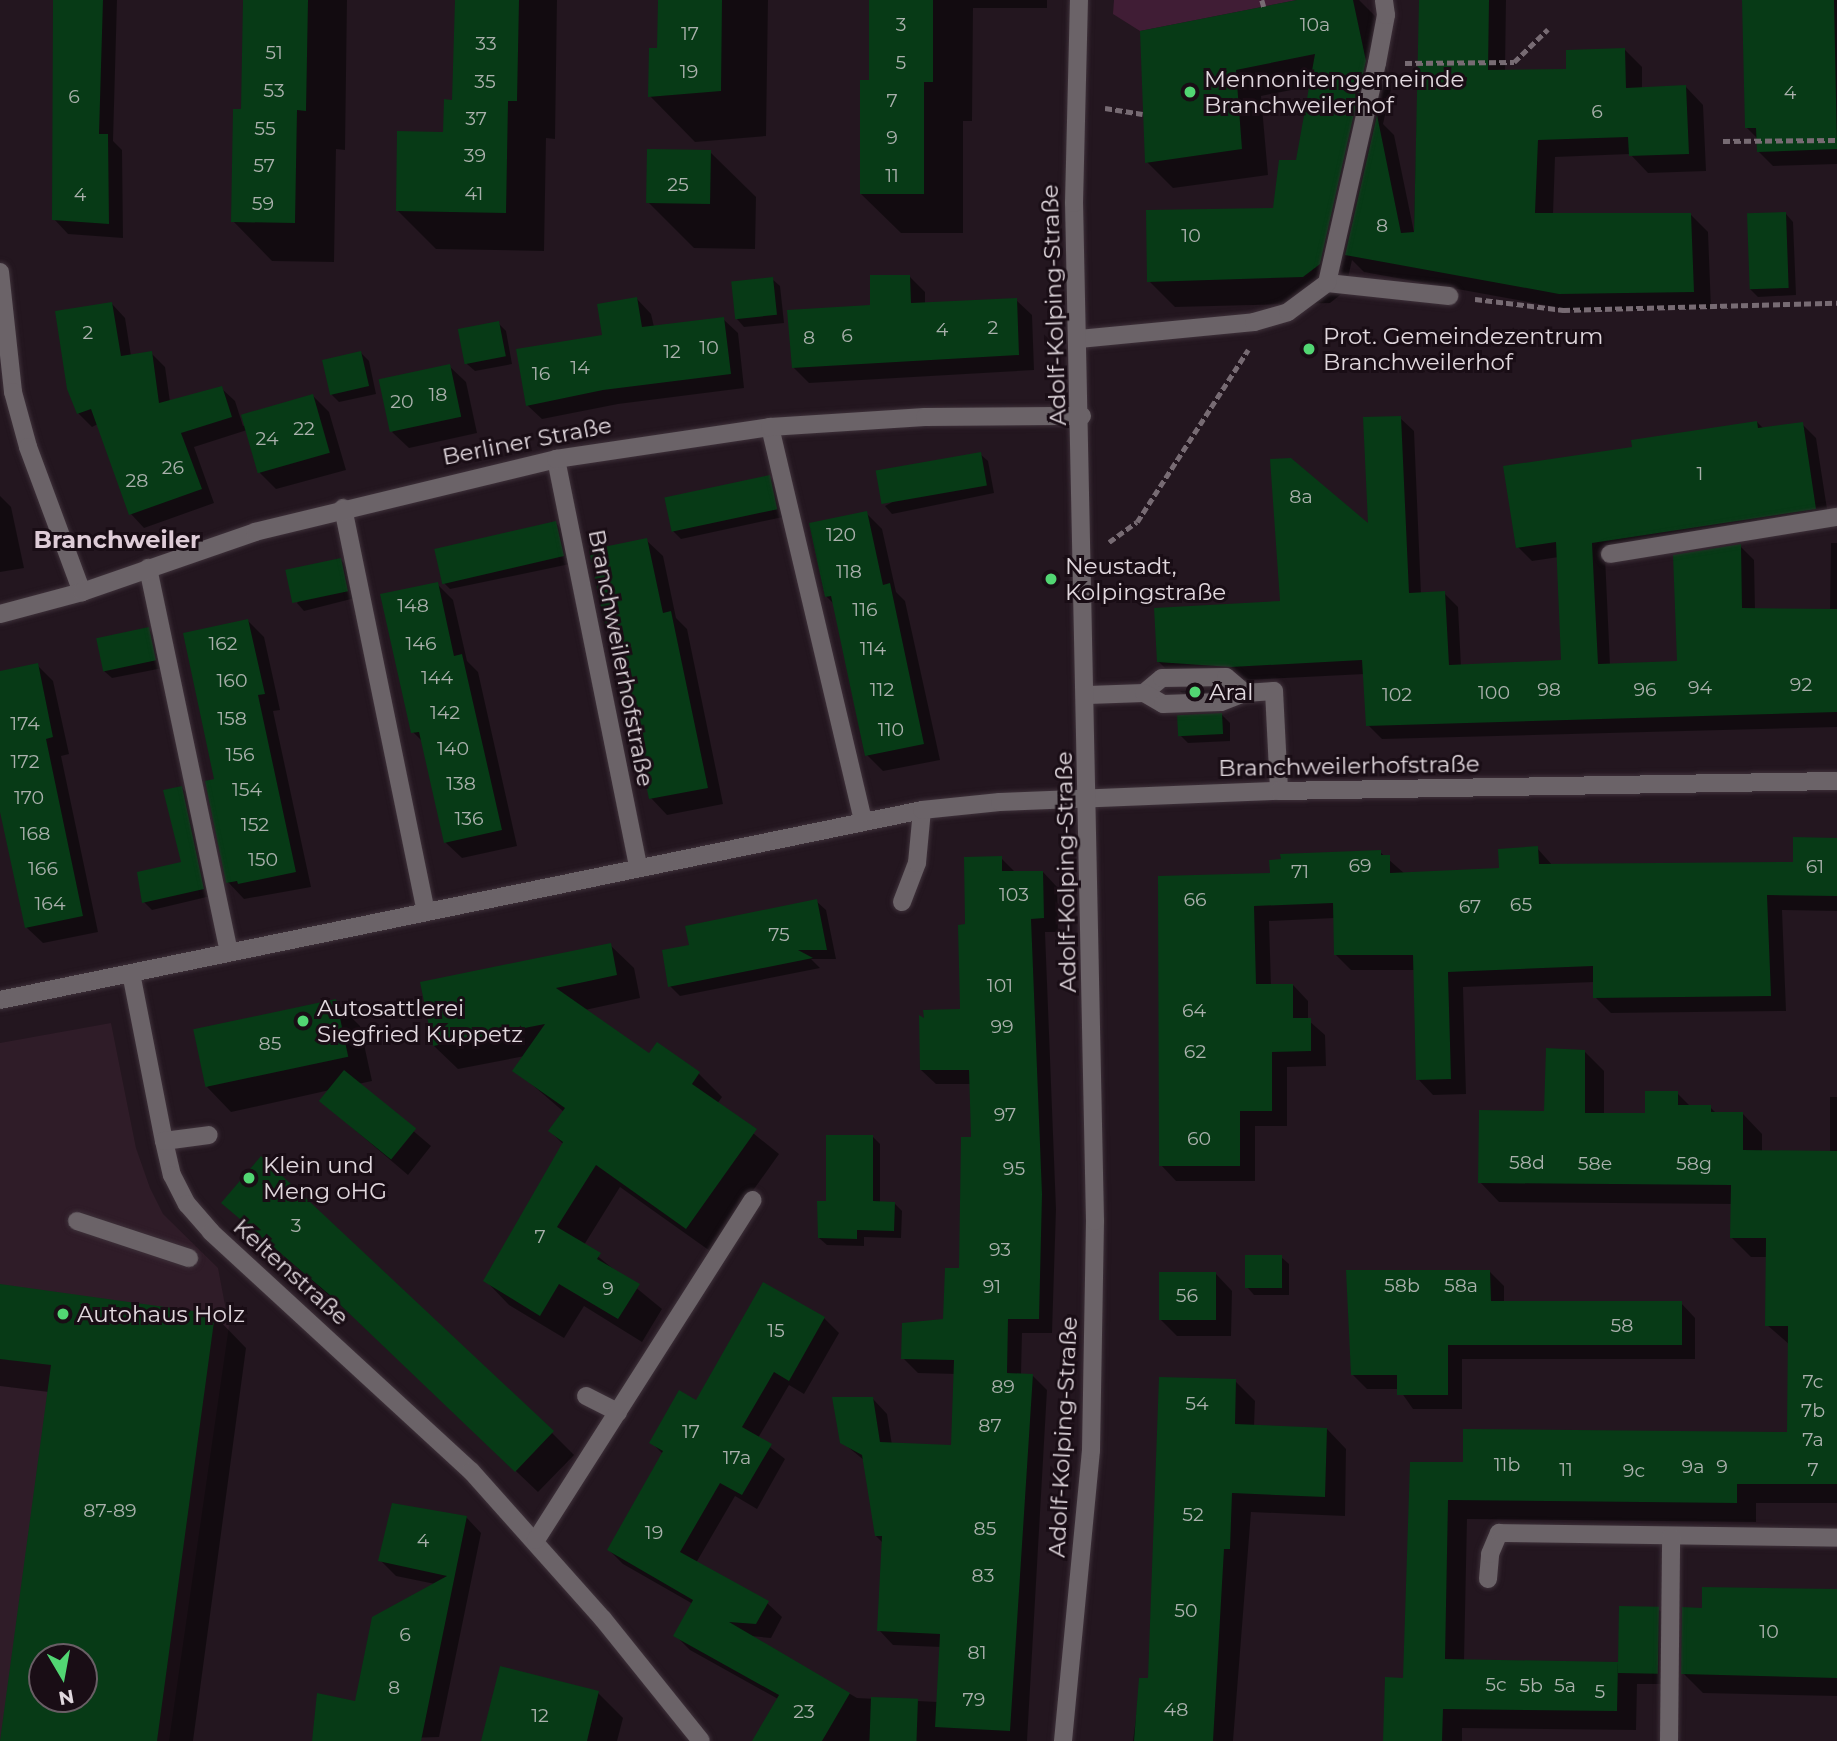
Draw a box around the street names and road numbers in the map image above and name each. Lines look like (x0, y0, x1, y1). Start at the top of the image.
street label: Adolf-Kolping-Straße (1036, 184, 1072, 426)
street label: Berliner Straße (440, 411, 614, 471)
street label: Branchweilerhofstraße (583, 527, 659, 789)
street label: Branchweilerhofstraße (1218, 750, 1480, 782)
street label: Adolf-Kolping-Straße (1050, 751, 1082, 993)
street label: Keltenstraße (228, 1213, 354, 1331)
street label: Adolf-Kolping-Straße (1043, 1316, 1083, 1558)

